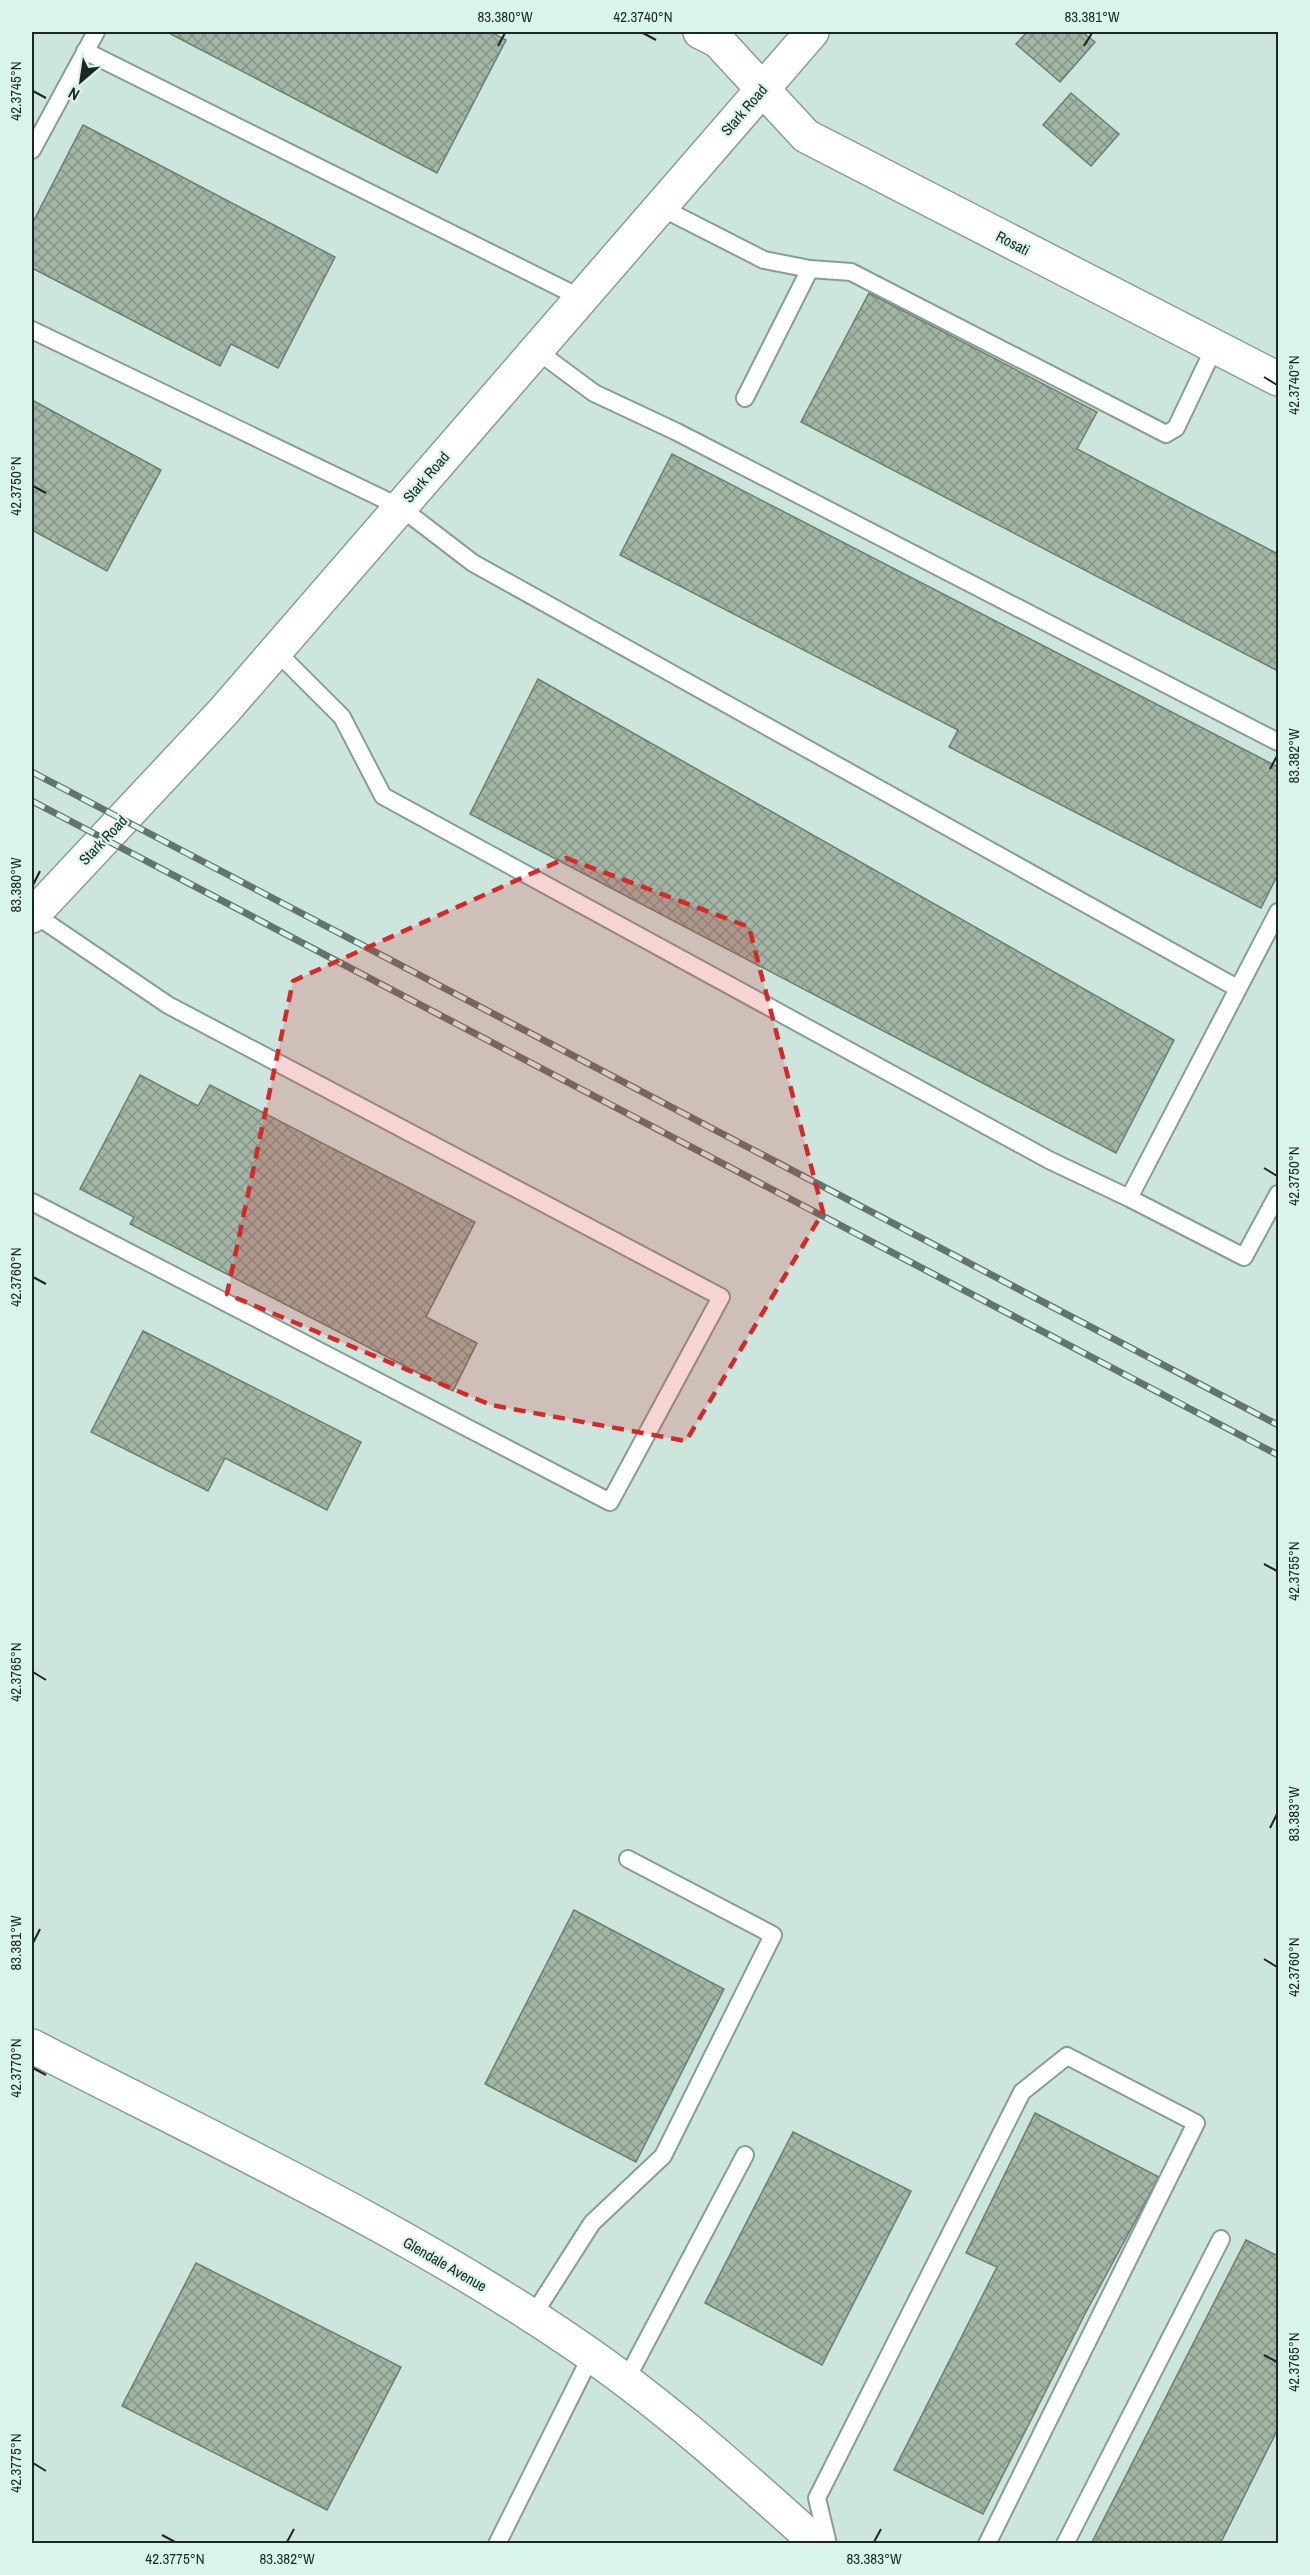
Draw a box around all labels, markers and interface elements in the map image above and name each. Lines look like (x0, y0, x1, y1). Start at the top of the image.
text: 83.380°W (477, 6, 533, 27)
text: 42.3740°N (613, 6, 673, 27)
text: 83.381°W (1064, 6, 1120, 27)
north arrow (51, 51, 111, 111)
text: 42.3745°N (5, 61, 26, 121)
street label: Stark Road (716, 80, 772, 140)
text: N (64, 82, 83, 106)
street label: Rosati (992, 226, 1034, 260)
text: 42.3740°N (1283, 355, 1304, 415)
street label: Stark Road (398, 447, 454, 507)
text: 42.3750°N (5, 456, 26, 516)
text: 83.382°W (1283, 728, 1304, 784)
street label: Stark Road (74, 811, 132, 869)
text: 83.380°W (5, 857, 26, 913)
text: 42.3750°N (1283, 1146, 1304, 1206)
text: 42.3760°N (5, 1247, 26, 1307)
text: 42.3755°N (1283, 1541, 1304, 1601)
text: 42.3765°N (5, 1642, 26, 1702)
text: 83.383°W (1283, 1786, 1304, 1842)
text: 83.381°W (5, 1915, 26, 1971)
text: 42.3760°N (1283, 1937, 1304, 1997)
text: 42.3770°N (5, 2038, 26, 2098)
street label: Glendale Avenue (399, 2232, 491, 2297)
text: 42.3765°N (1283, 2332, 1304, 2392)
text: 42.3775°N (5, 2433, 26, 2493)
text: 42.3775°N (145, 2548, 205, 2569)
text: 83.382°W (259, 2548, 315, 2569)
text: 83.383°W (846, 2548, 902, 2569)

